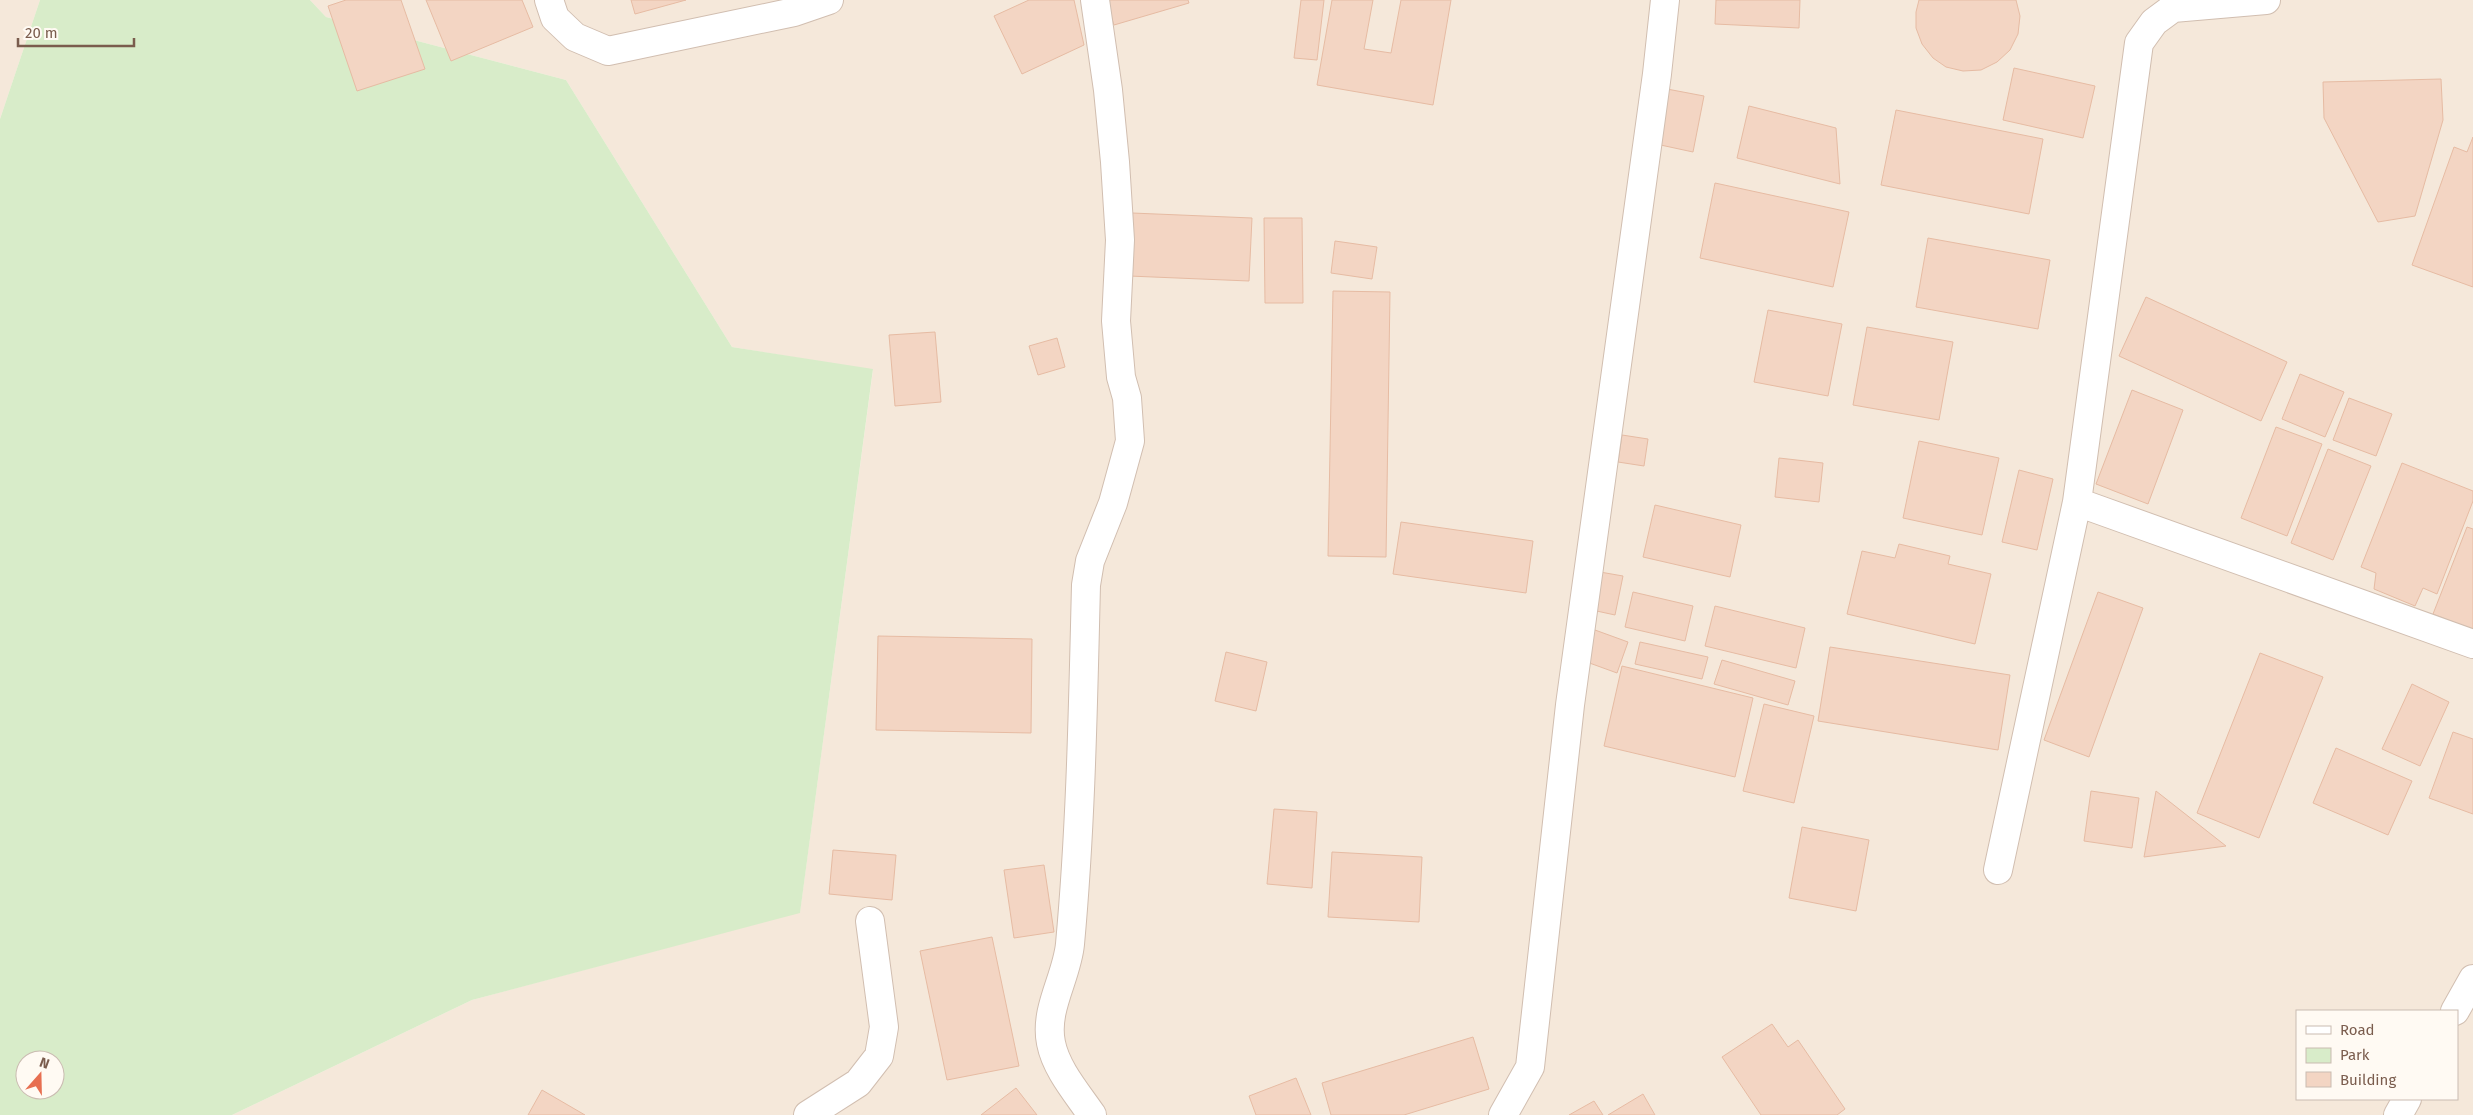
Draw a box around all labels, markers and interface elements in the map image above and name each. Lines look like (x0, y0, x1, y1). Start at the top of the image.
scale bar (18, 15, 134, 47)
text: 20 m (25, 24, 58, 42)
legend (2296, 1010, 2458, 1100)
text: Road (2340, 1021, 2375, 1039)
text: Park (2340, 1046, 2370, 1064)
north arrow (15, 1050, 65, 1100)
text: N (37, 1054, 52, 1073)
text: Building (2340, 1071, 2396, 1089)

